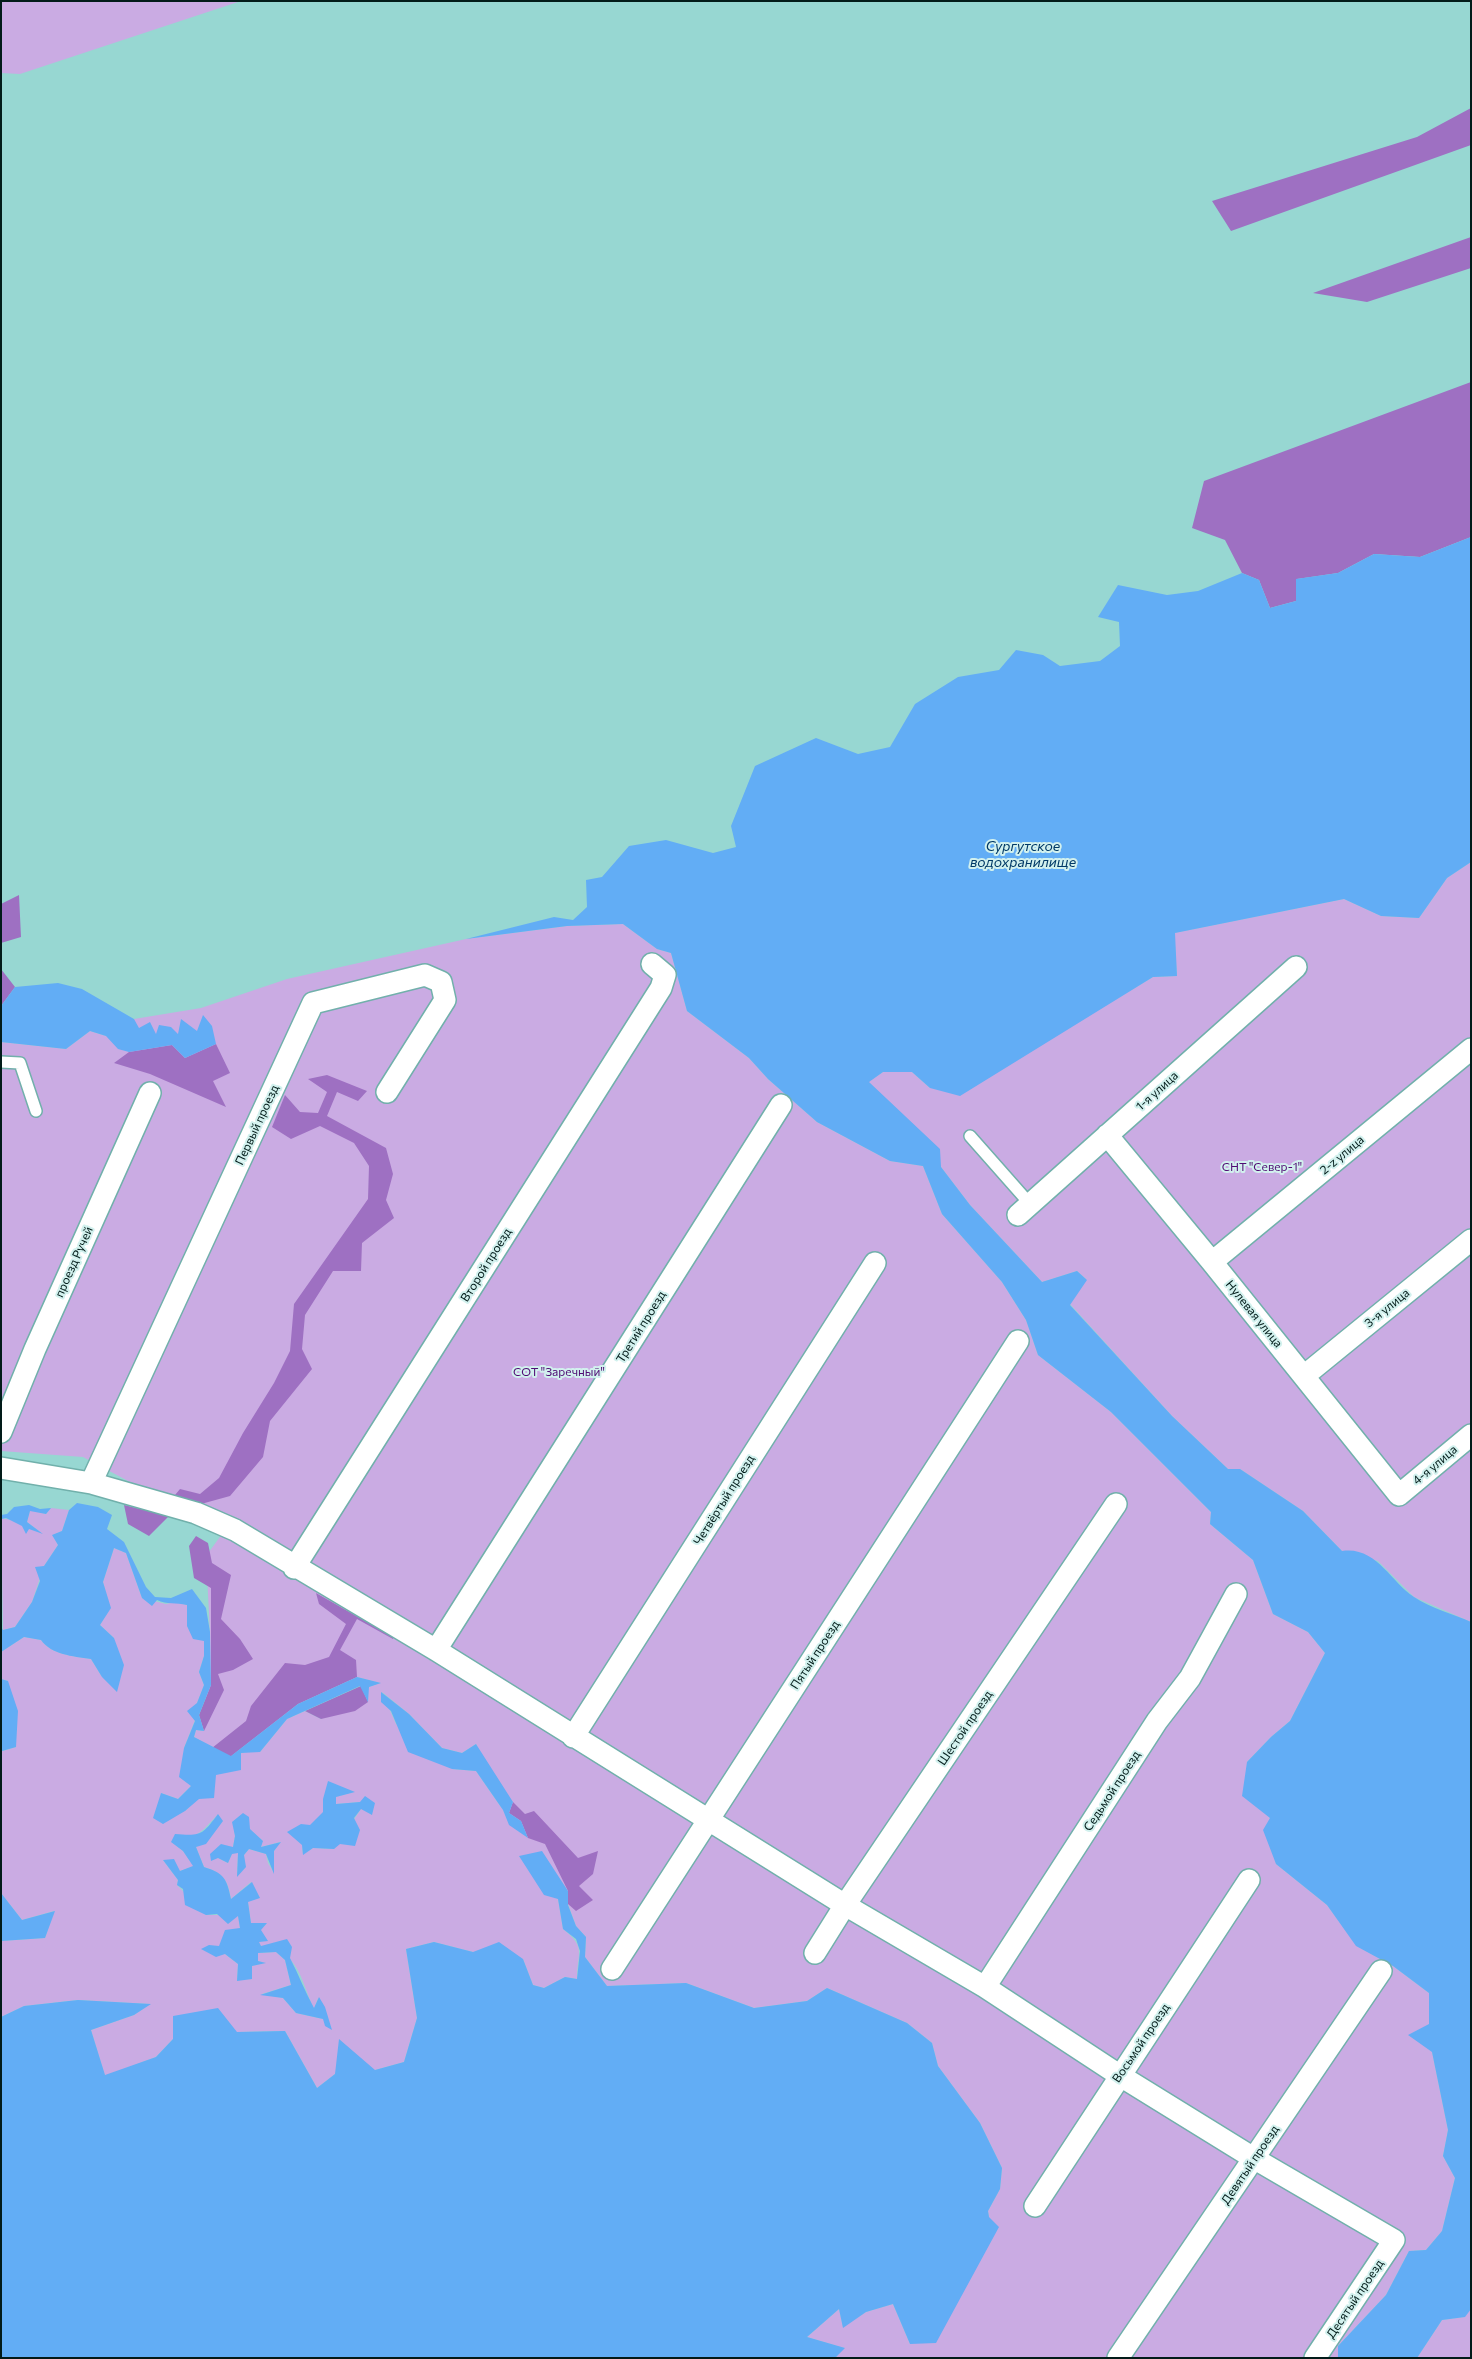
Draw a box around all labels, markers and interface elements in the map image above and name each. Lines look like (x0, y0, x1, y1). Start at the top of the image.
water label: Сургутское водохранилище (970, 838, 1076, 870)
street label: 1-я улица (1133, 1068, 1181, 1114)
street label: Первый проезд (232, 1083, 282, 1167)
street label: 2-z улица (1317, 1133, 1367, 1177)
park label: СНТ "Север-1" (1222, 1160, 1302, 1174)
street label: проезд Ручей (52, 1224, 96, 1300)
street label: Второй проезд (458, 1226, 514, 1304)
street label: Нулевая улица (1223, 1278, 1285, 1350)
street label: 3-я улица (1362, 1286, 1412, 1330)
street label: Третий проезд (613, 1288, 669, 1366)
park label: СОТ "Заречный" (513, 1365, 605, 1379)
street label: 4-я улица (1410, 1442, 1460, 1488)
street label: Четвёртый проезд (690, 1452, 758, 1548)
street label: Пятый проезд (787, 1618, 843, 1692)
street label: Шестой проезд (935, 1688, 995, 1768)
street label: Седьмой проезд (1081, 1748, 1143, 1834)
street label: Восьмой проезд (1109, 2001, 1173, 2085)
street label: Девятый проезд (1218, 2123, 1282, 2207)
street label: Десятый проезд (1323, 2257, 1387, 2341)

